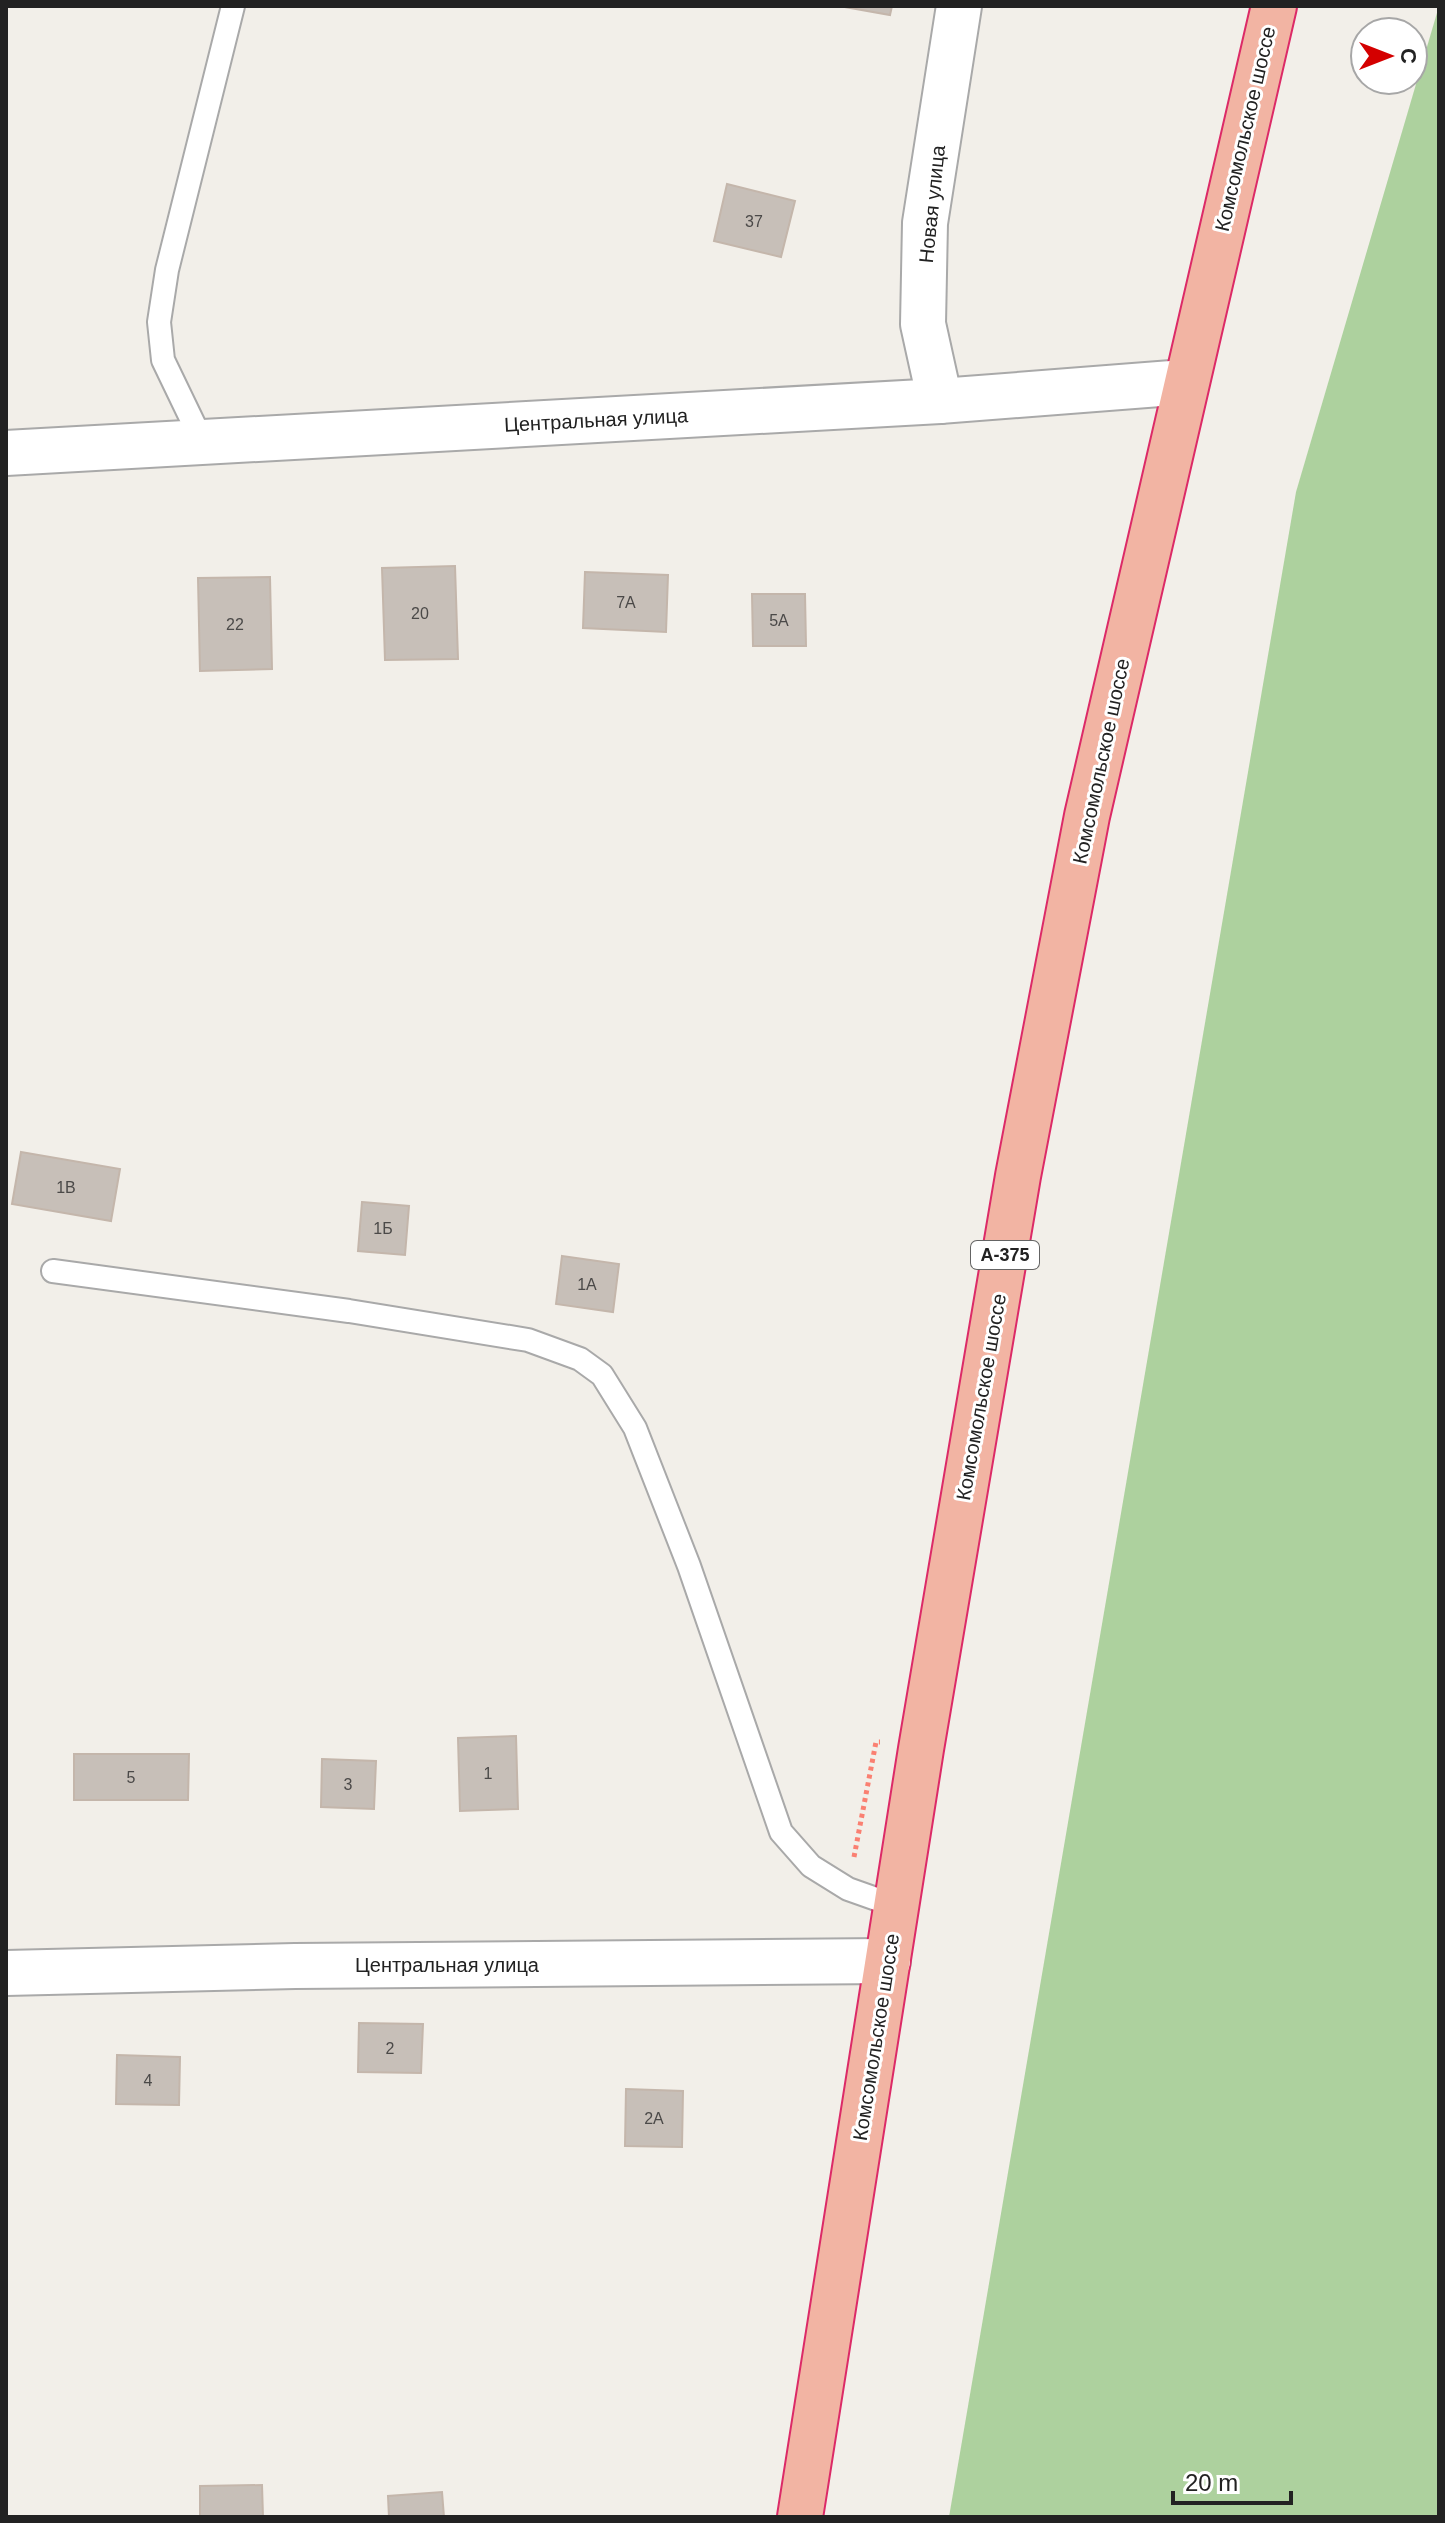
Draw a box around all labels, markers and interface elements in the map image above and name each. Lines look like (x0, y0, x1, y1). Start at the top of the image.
north arrow (1349, 16, 1429, 96)
street label: Комсомольское шоссе (1211, 24, 1279, 234)
text: С (1396, 48, 1421, 64)
street label: Новая улица (915, 143, 949, 264)
house number: 37 (745, 213, 763, 230)
street label: Центральная улица (504, 404, 689, 436)
house number: 7А (616, 594, 636, 611)
house number: 20 (411, 605, 429, 622)
house number: 5А (769, 612, 789, 629)
house number: 22 (226, 616, 244, 633)
street label: Комсомольское шоссе (1068, 656, 1134, 866)
house number: 1В (56, 1179, 76, 1196)
house number: 1Б (373, 1220, 393, 1237)
road number: А-375 (971, 1241, 1039, 1269)
house number: 1А (577, 1276, 597, 1293)
street label: Комсомольское шоссе (952, 1292, 1010, 1502)
house number: 1 (484, 1765, 493, 1782)
house number: 5 (127, 1769, 136, 1786)
house number: 3 (344, 1776, 353, 1793)
street label: Комсомольское шоссе (849, 1932, 903, 2142)
street label: Центральная улица (355, 1954, 540, 1976)
house number: 2 (386, 2040, 395, 2057)
house number: 4 (144, 2072, 153, 2089)
house number: 2А (644, 2110, 664, 2127)
scale bar (1173, 2455, 1291, 2505)
text: 20 m (1185, 2469, 1238, 2496)

